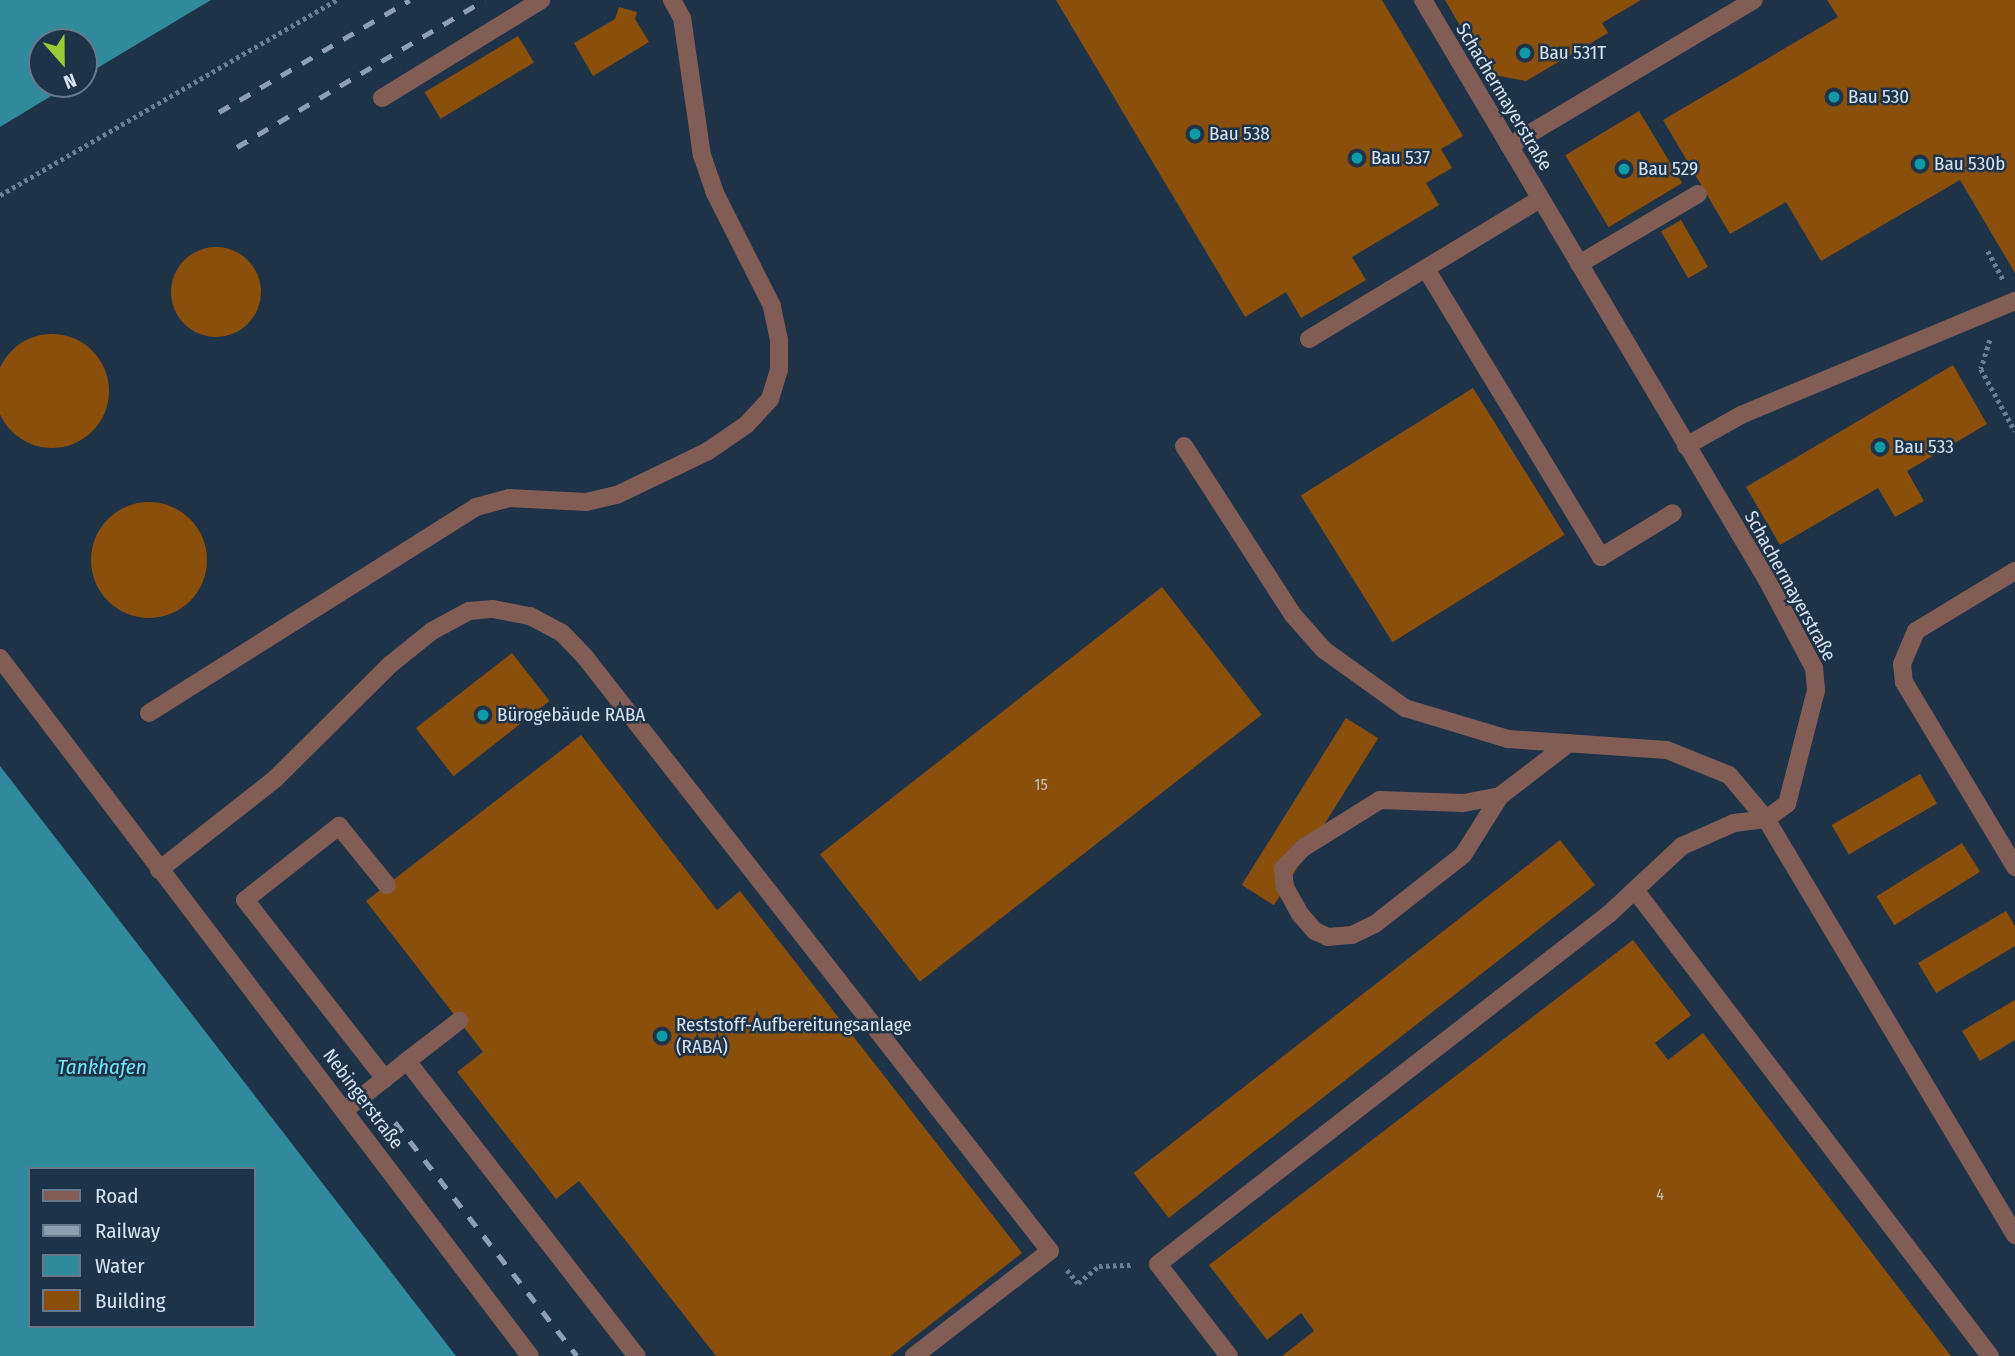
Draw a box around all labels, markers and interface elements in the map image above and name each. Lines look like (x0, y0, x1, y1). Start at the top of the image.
street label: Schachermayerstraße (1451, 19, 1557, 175)
north arrow (28, 28, 98, 98)
place label: Bau 531T (1539, 42, 1606, 64)
marker: Bau 531T (1517, 45, 1533, 61)
text: N (61, 68, 79, 94)
place label: Bau 530 (1848, 86, 1909, 108)
marker: Bau 530 (1826, 89, 1842, 105)
place label: Bau 538 (1209, 123, 1270, 145)
marker: Bau 538 (1187, 126, 1203, 142)
place label: Bau 537 (1371, 147, 1430, 169)
marker: Bau 537 (1349, 150, 1365, 166)
place label: Bau 530b (1934, 153, 2005, 175)
marker: Bau 530b (1912, 156, 1928, 172)
place label: Bau 529 (1638, 158, 1698, 180)
marker: Bau 529 (1616, 161, 1632, 177)
place label: Bau 533 (1894, 436, 1954, 458)
marker: Bau 533 (1872, 439, 1888, 455)
street label: Schachermayerstraße (1739, 507, 1841, 665)
place label: Bürogebäude RABA (497, 704, 645, 726)
marker: Bürogebäude RABA (475, 707, 491, 723)
house number: 15 (1034, 775, 1048, 795)
place label: Reststoff-Aufbereitungsanlage (RABA) (676, 1014, 912, 1058)
marker: Reststoff-Aufbereitungsanlage (RABA) (654, 1028, 670, 1044)
street label: Nebingerstraße (318, 1044, 408, 1154)
water label: Tankhafen (57, 1054, 147, 1080)
legend (28, 1167, 256, 1328)
text: Road (95, 1183, 139, 1209)
house number: 4 (1656, 1185, 1664, 1205)
text: Railway (95, 1218, 160, 1244)
text: Water (95, 1253, 145, 1279)
text: Building (95, 1288, 166, 1314)

